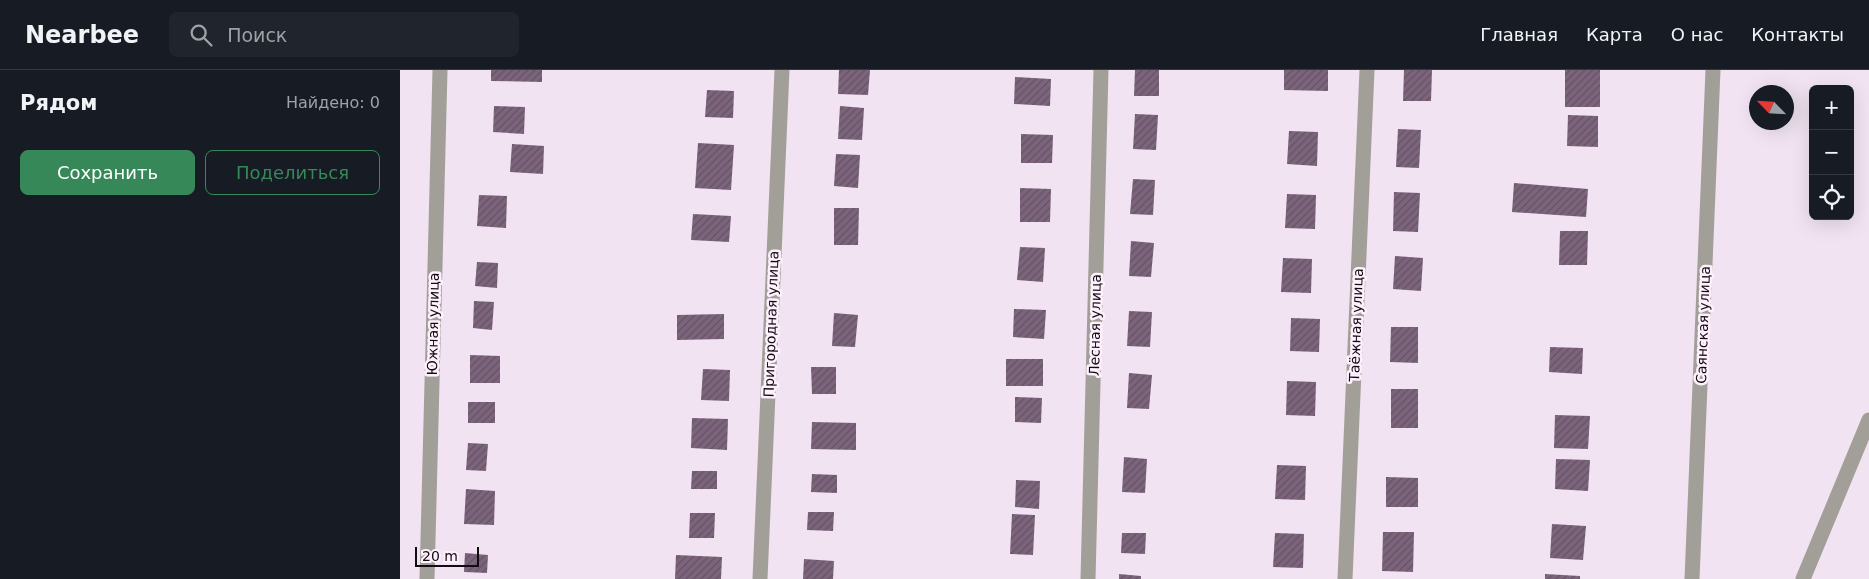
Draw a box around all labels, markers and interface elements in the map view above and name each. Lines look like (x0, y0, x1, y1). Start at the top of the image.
search box (169, 12, 519, 57)
text: Nearbee (25, 21, 139, 49)
icon: search (187, 21, 215, 49)
text: Поиск (227, 24, 287, 46)
text: Главная (1480, 24, 1558, 45)
text: Карта (1586, 24, 1643, 45)
text: О нас (1671, 24, 1723, 45)
text: Контакты (1751, 24, 1844, 45)
north arrow (1749, 85, 1794, 130)
map controls (1809, 85, 1854, 220)
button: + (1809, 85, 1854, 130)
text: Рядом (20, 91, 97, 115)
text: Найдено: 0 (286, 93, 380, 112)
button: − (1809, 130, 1854, 175)
button: Сохранить (20, 150, 195, 195)
button: Поделиться (205, 150, 380, 195)
button: locate (1809, 175, 1854, 220)
street label: Пригородная улица (760, 250, 782, 398)
street label: Саянская улица (1693, 266, 1713, 384)
street label: Таёжная улица (1346, 268, 1366, 383)
street label: Южная улица (424, 272, 442, 376)
street label: Лесная улица (1086, 274, 1104, 376)
scale bar (415, 544, 479, 567)
text: 20 m (422, 548, 458, 564)

